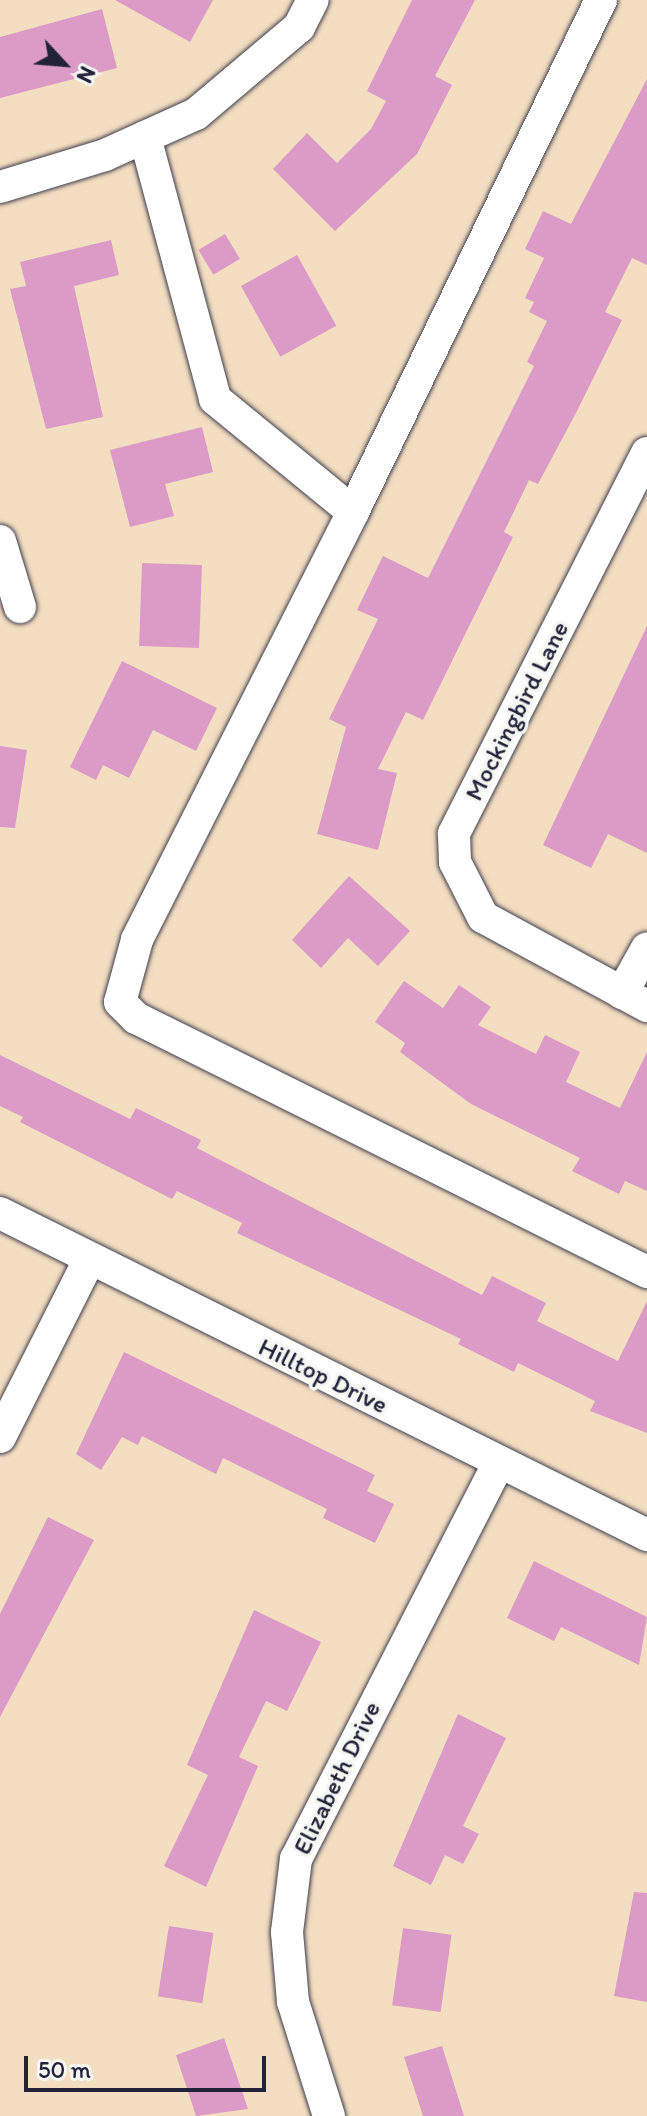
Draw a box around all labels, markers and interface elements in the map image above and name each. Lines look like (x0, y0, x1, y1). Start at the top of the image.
north arrow (24, 24, 104, 104)
text: N (71, 62, 101, 87)
street label: Mockingbird Lane (458, 616, 576, 806)
street label: Hilltop Drive (253, 1331, 393, 1421)
street label: Elizabeth Drive (286, 1696, 388, 1860)
scale bar (28, 2040, 270, 2090)
text: 50 m (38, 2055, 91, 2084)

